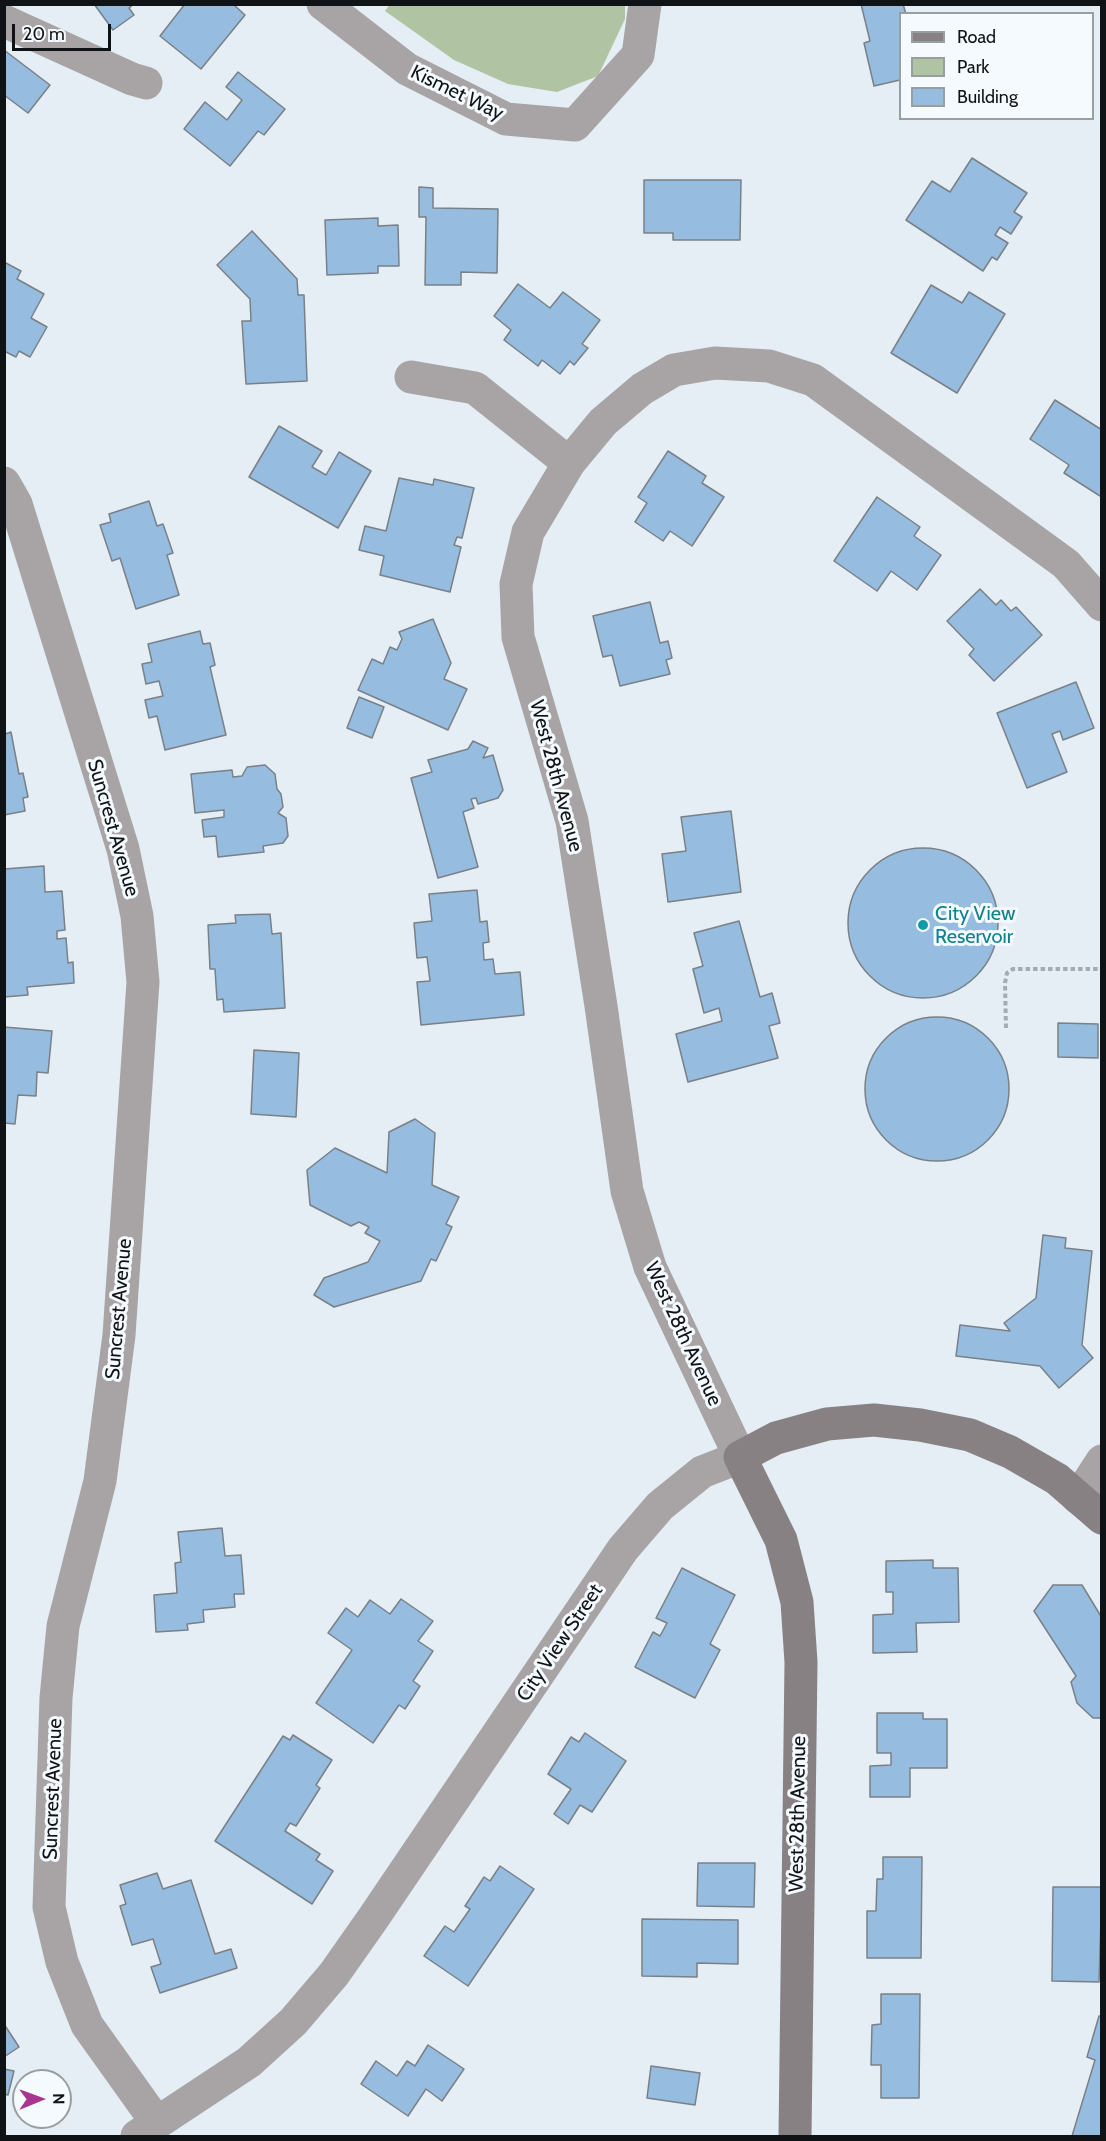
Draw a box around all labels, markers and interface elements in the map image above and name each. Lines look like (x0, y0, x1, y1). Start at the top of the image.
scale bar (15, 12, 114, 50)
legend (899, 12, 1094, 120)
text: 20 m (23, 23, 65, 45)
text: Road (957, 26, 996, 48)
text: Park (957, 56, 989, 78)
street label: Kismet Way (406, 60, 508, 126)
text: Building (957, 86, 1018, 108)
street label: West 28th Avenue (524, 698, 588, 854)
street label: Suncrest Avenue (82, 757, 144, 899)
place label: City View Reservoir (935, 902, 1016, 949)
marker: City View Reservoir (916, 918, 930, 932)
street label: Suncrest Avenue (101, 1237, 137, 1381)
street label: West 28th Avenue (639, 1258, 727, 1410)
street label: City View Street (512, 1580, 608, 1706)
street label: Suncrest Avenue (39, 1718, 67, 1860)
street label: West 28th Avenue (785, 1736, 811, 1892)
north arrow (12, 2069, 72, 2129)
text: N (49, 2093, 68, 2105)

